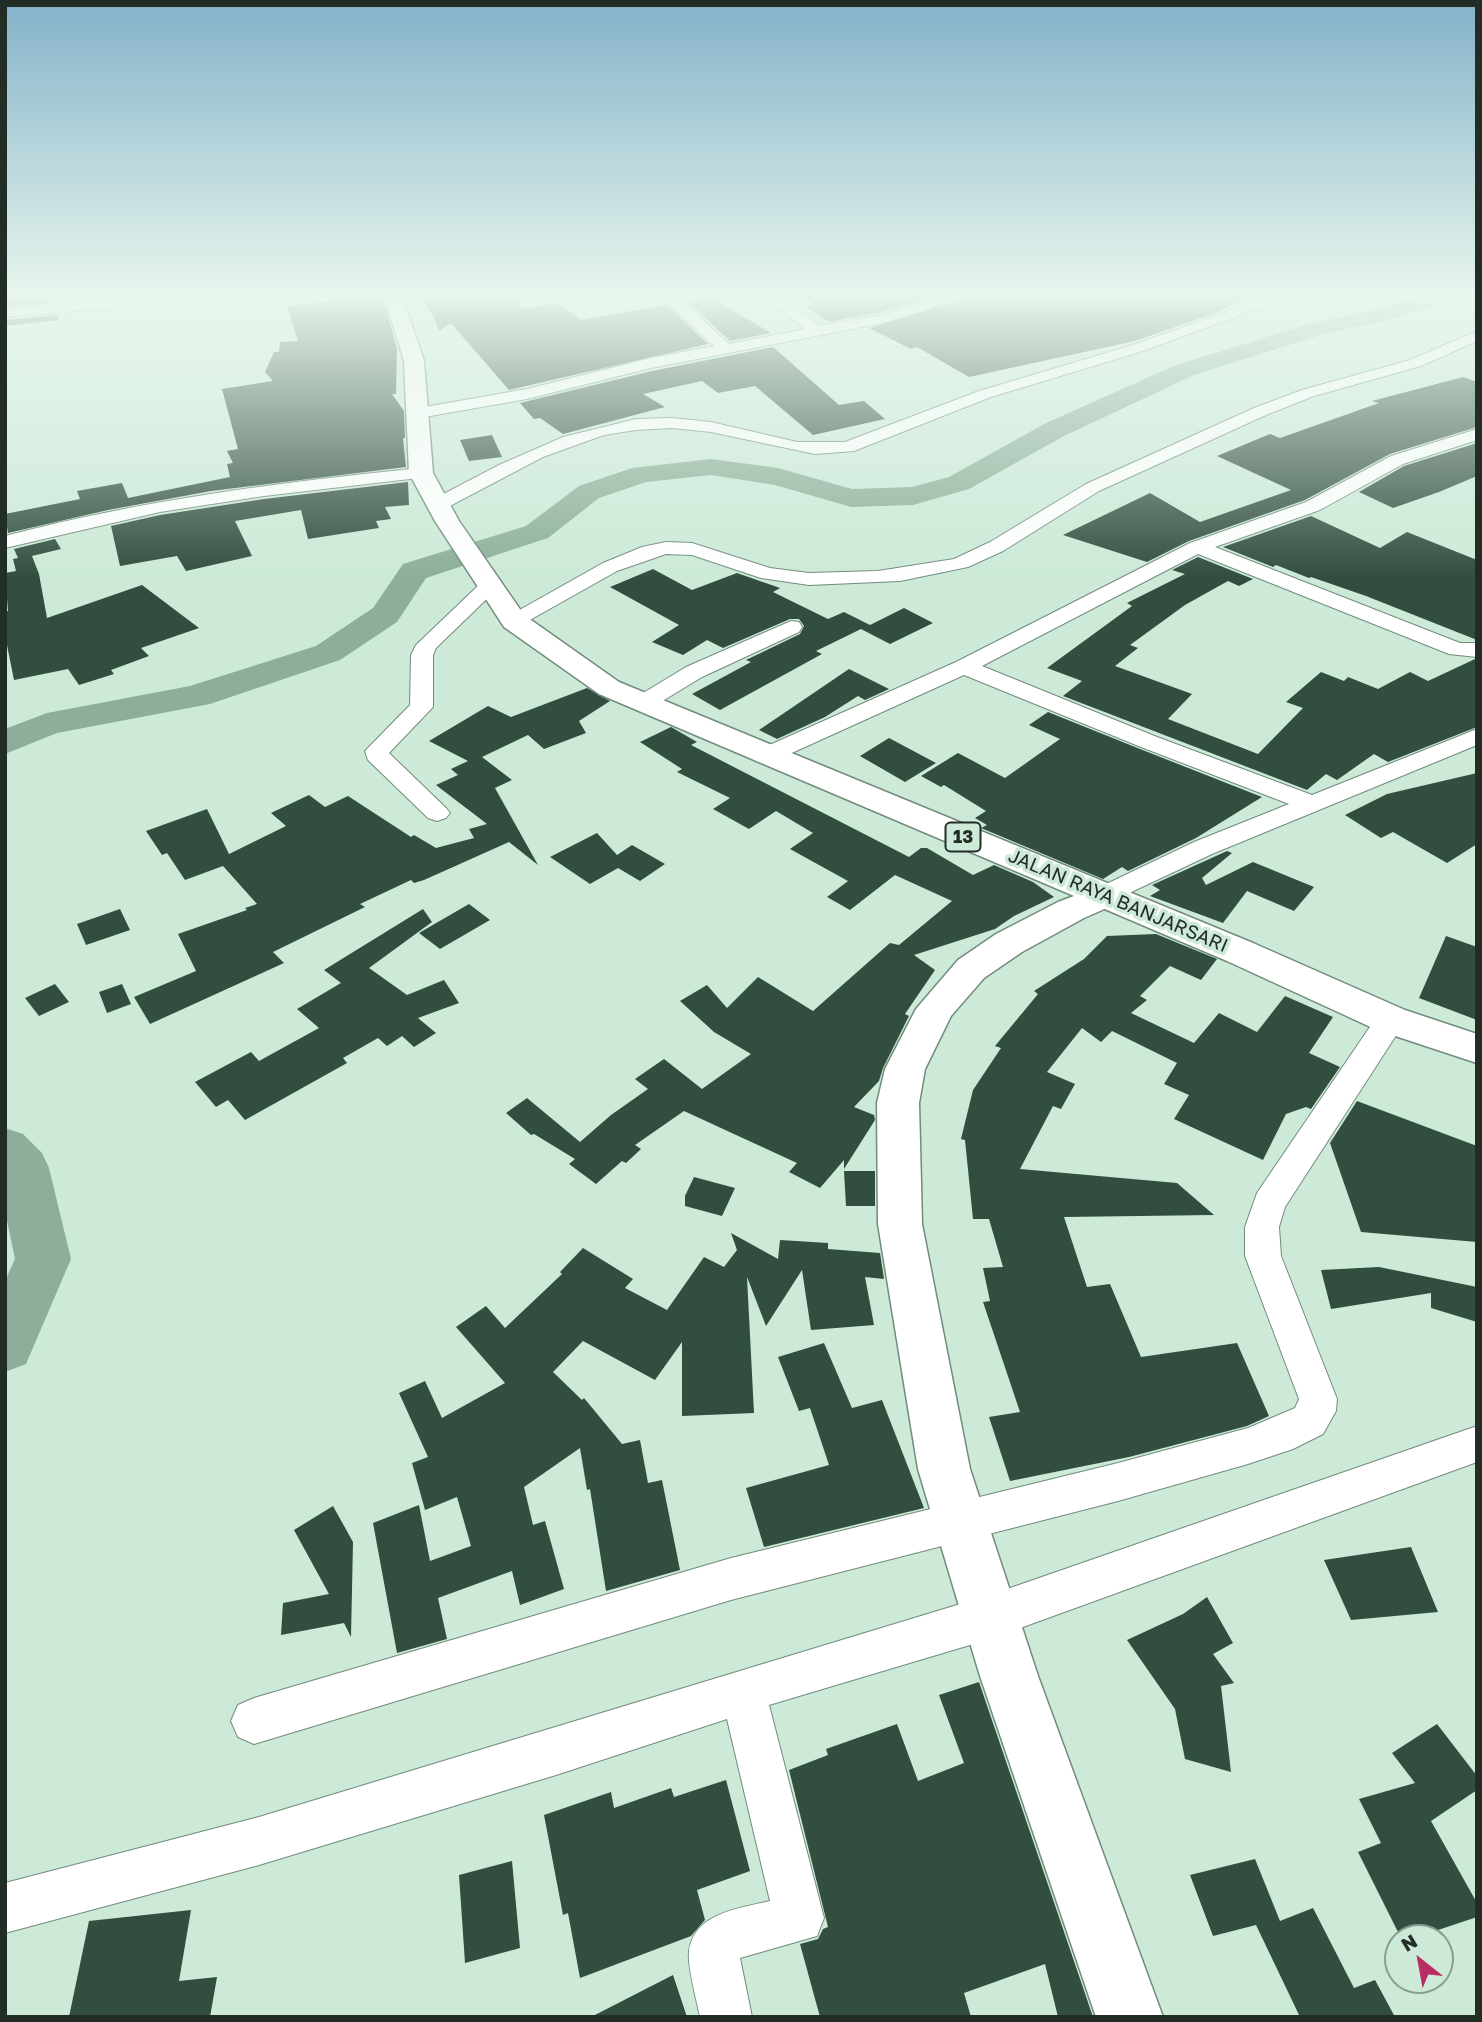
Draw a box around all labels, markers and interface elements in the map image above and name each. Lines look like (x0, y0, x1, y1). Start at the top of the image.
road number: 13 (946, 822, 981, 852)
street label: JALAN RAYA BANJARSARI (1005, 844, 1231, 958)
north arrow (1384, 1924, 1454, 1994)
text: N (1397, 1929, 1421, 1956)

